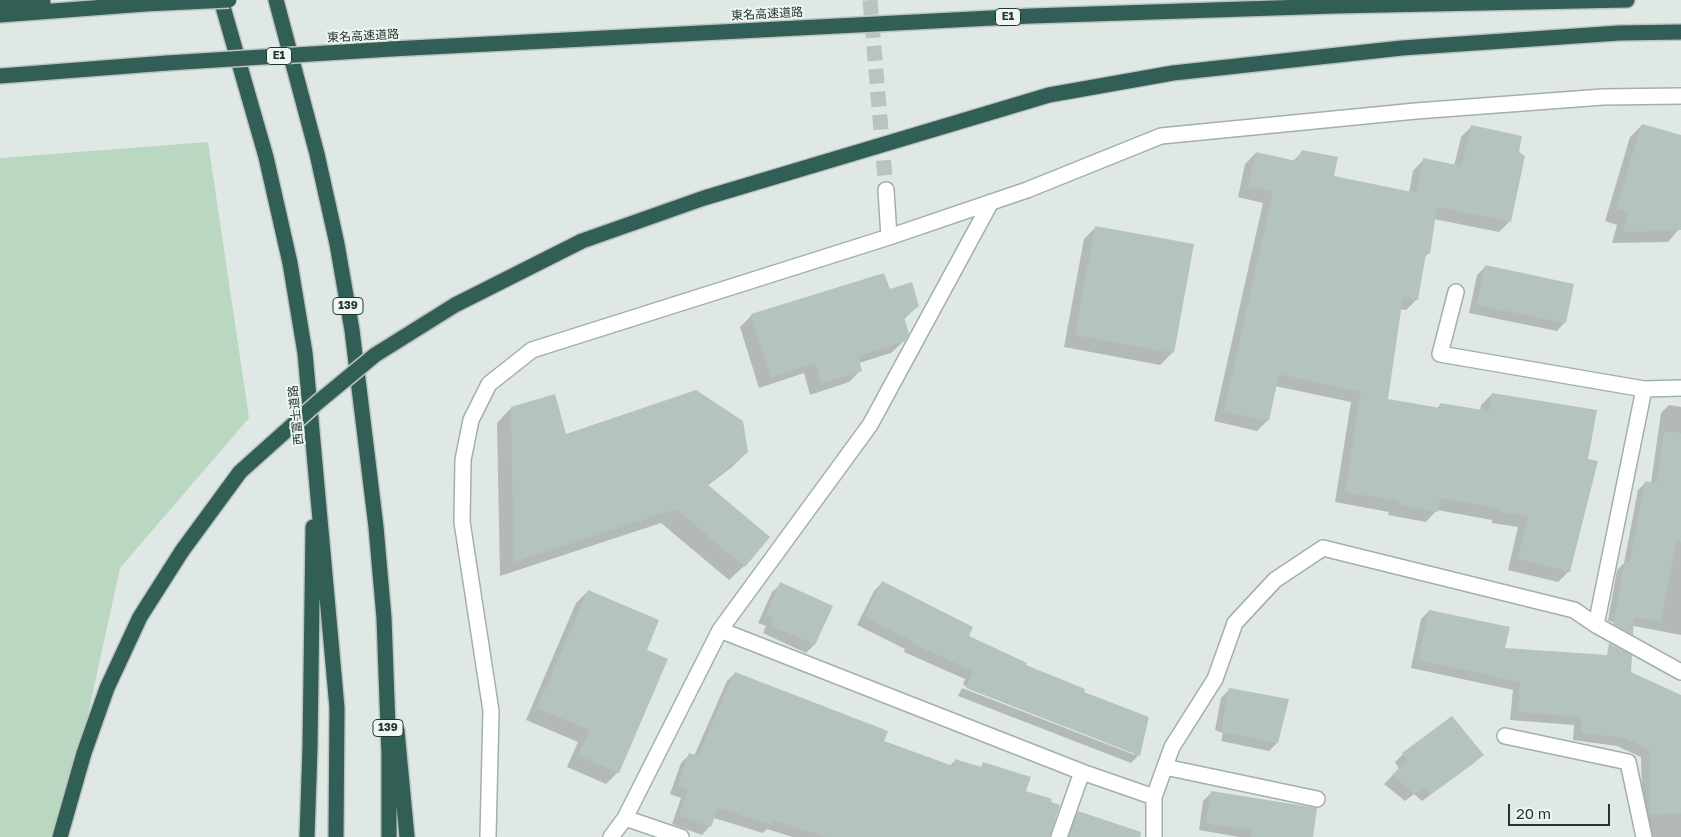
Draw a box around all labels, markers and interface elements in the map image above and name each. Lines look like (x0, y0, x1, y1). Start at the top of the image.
street label: 東名高速道路 (731, 5, 803, 23)
road number: E1 (996, 8, 1020, 26)
street label: 東名高速道路 (327, 27, 399, 45)
road number: E1 (266, 48, 292, 64)
road number: 139 (333, 298, 363, 314)
street label: 西富士道路 (286, 384, 306, 446)
road number: 139 (373, 720, 403, 736)
scale bar (1511, 794, 1614, 826)
text: 20 m (1516, 804, 1551, 822)

